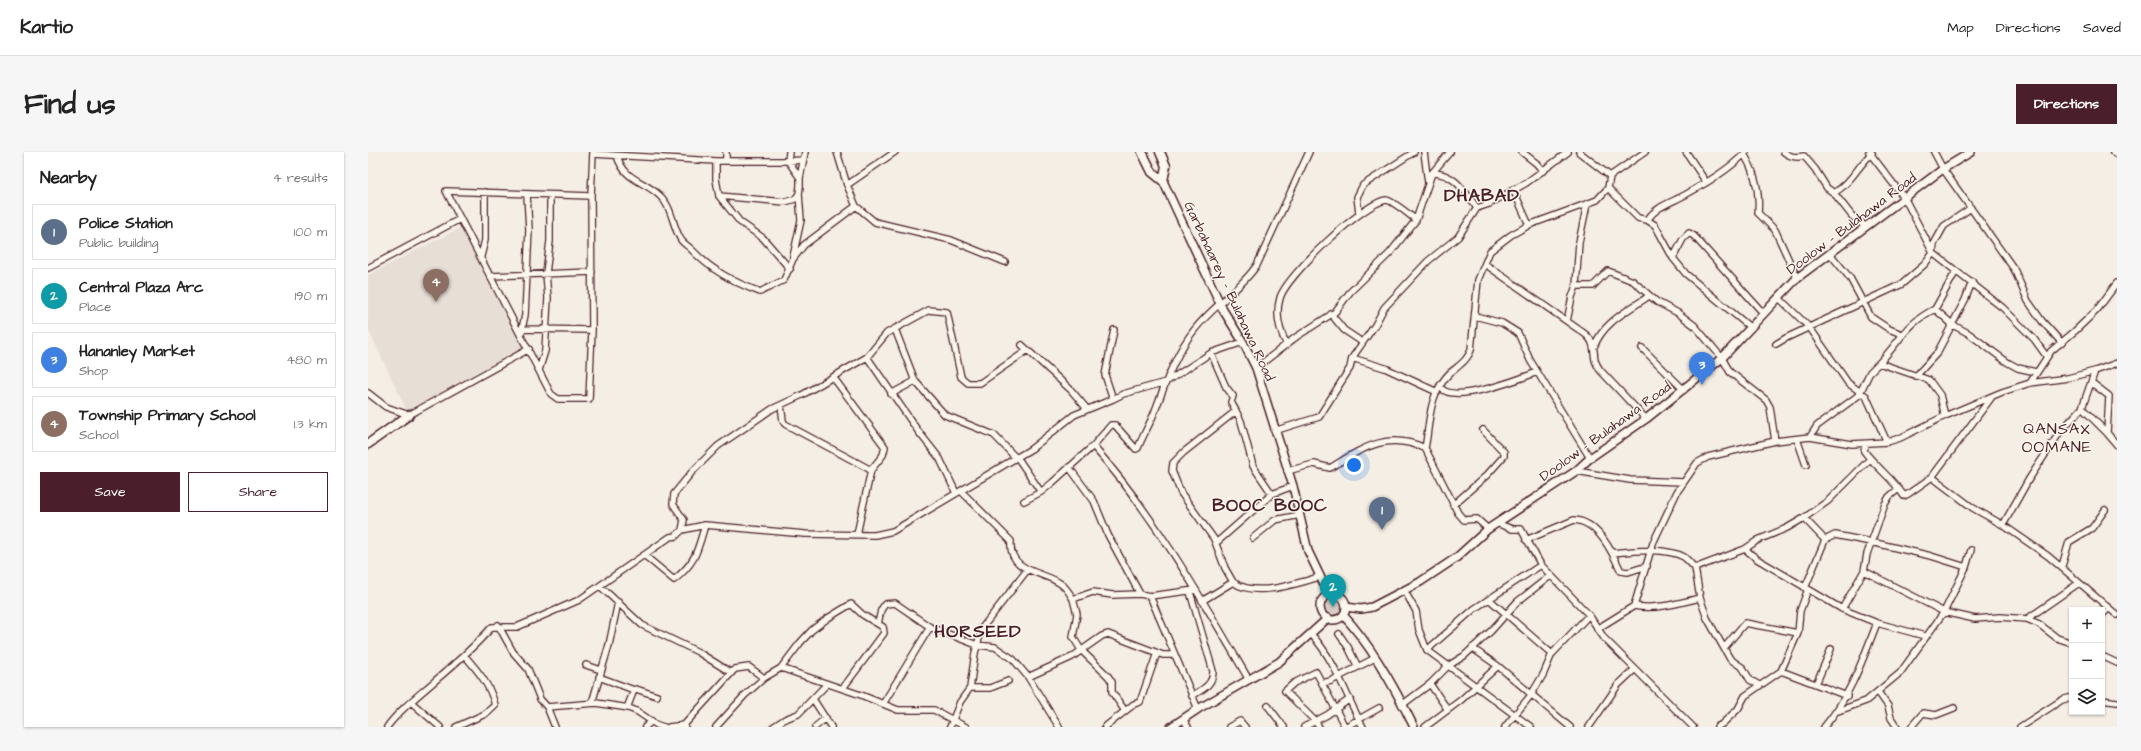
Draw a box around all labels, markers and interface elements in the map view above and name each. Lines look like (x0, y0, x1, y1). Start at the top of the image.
text: Kartio (20, 14, 73, 41)
text: Map (1947, 18, 1974, 38)
text: Directions (1996, 18, 2061, 38)
text: Saved (2083, 18, 2121, 38)
button: Directions (2016, 84, 2117, 124)
text: Find us (24, 85, 115, 124)
text: Nearby (40, 166, 97, 190)
street label: Doolow - Bulahawa Road (1782, 168, 1921, 279)
text: 4 results (273, 169, 328, 187)
district label: DHABAD (1444, 183, 1520, 208)
street label: Garbahaarey - Bulahawa Road (1179, 198, 1280, 384)
text: Police Station (79, 213, 173, 234)
text: 1 (53, 223, 55, 241)
text: 100 m (294, 223, 327, 241)
text: Public building (79, 234, 158, 252)
pin: 4 (423, 269, 449, 302)
text: Central Plaza Arc (79, 277, 204, 298)
text: 2 (50, 287, 58, 305)
text: 190 m (294, 287, 327, 305)
text: Place (79, 298, 111, 316)
text: Hananley Market (79, 341, 195, 362)
text: 3 (51, 351, 57, 369)
text: 480 m (286, 351, 327, 369)
pin: 3 (1689, 352, 1715, 385)
text: Shop (79, 362, 108, 380)
street label: Doolow - Bulahawa Road (1536, 377, 1676, 486)
text: Township Primary School (79, 405, 256, 426)
text: 4 (50, 415, 58, 433)
text: 1.3 km (294, 415, 327, 433)
district label: QANSAX OOMANE (2022, 418, 2092, 458)
text: School (79, 426, 119, 444)
your location (1344, 455, 1364, 475)
button: Save (40, 472, 180, 512)
button: Share (188, 472, 328, 512)
district label: BOOC BOOC (1212, 493, 1328, 518)
pin: 1 (1369, 497, 1395, 530)
pin: 2 (1320, 574, 1346, 607)
map controls (2069, 607, 2105, 715)
button: + (2069, 607, 2105, 643)
district label: HORSEED (934, 619, 1022, 644)
button: − (2069, 643, 2105, 679)
button: layers (2069, 679, 2105, 715)

